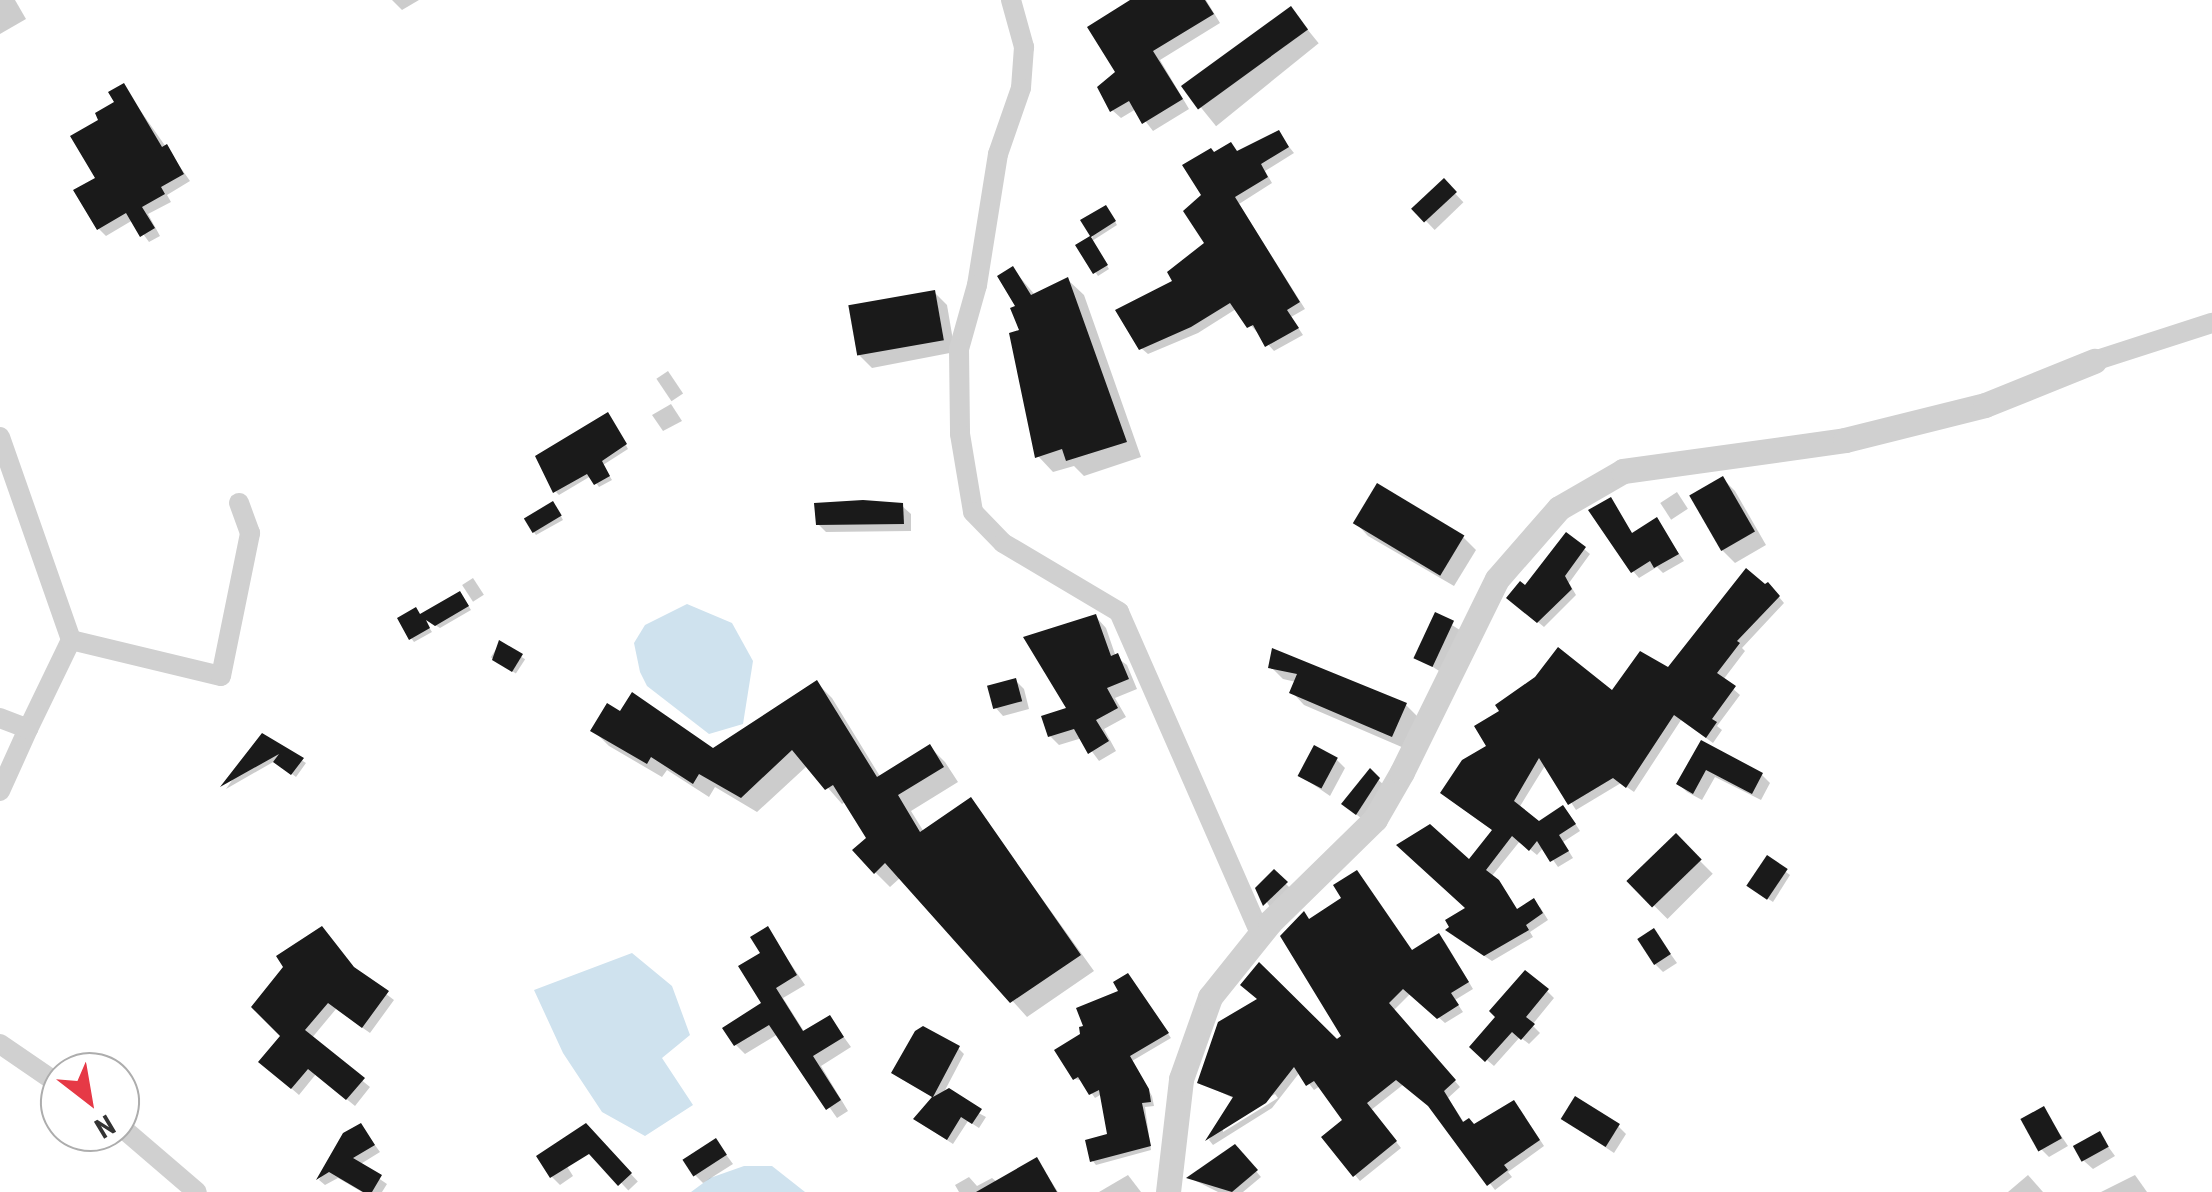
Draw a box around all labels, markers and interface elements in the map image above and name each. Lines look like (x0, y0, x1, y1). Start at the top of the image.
north arrow (40, 1052, 140, 1152)
text: N (89, 1108, 121, 1145)

